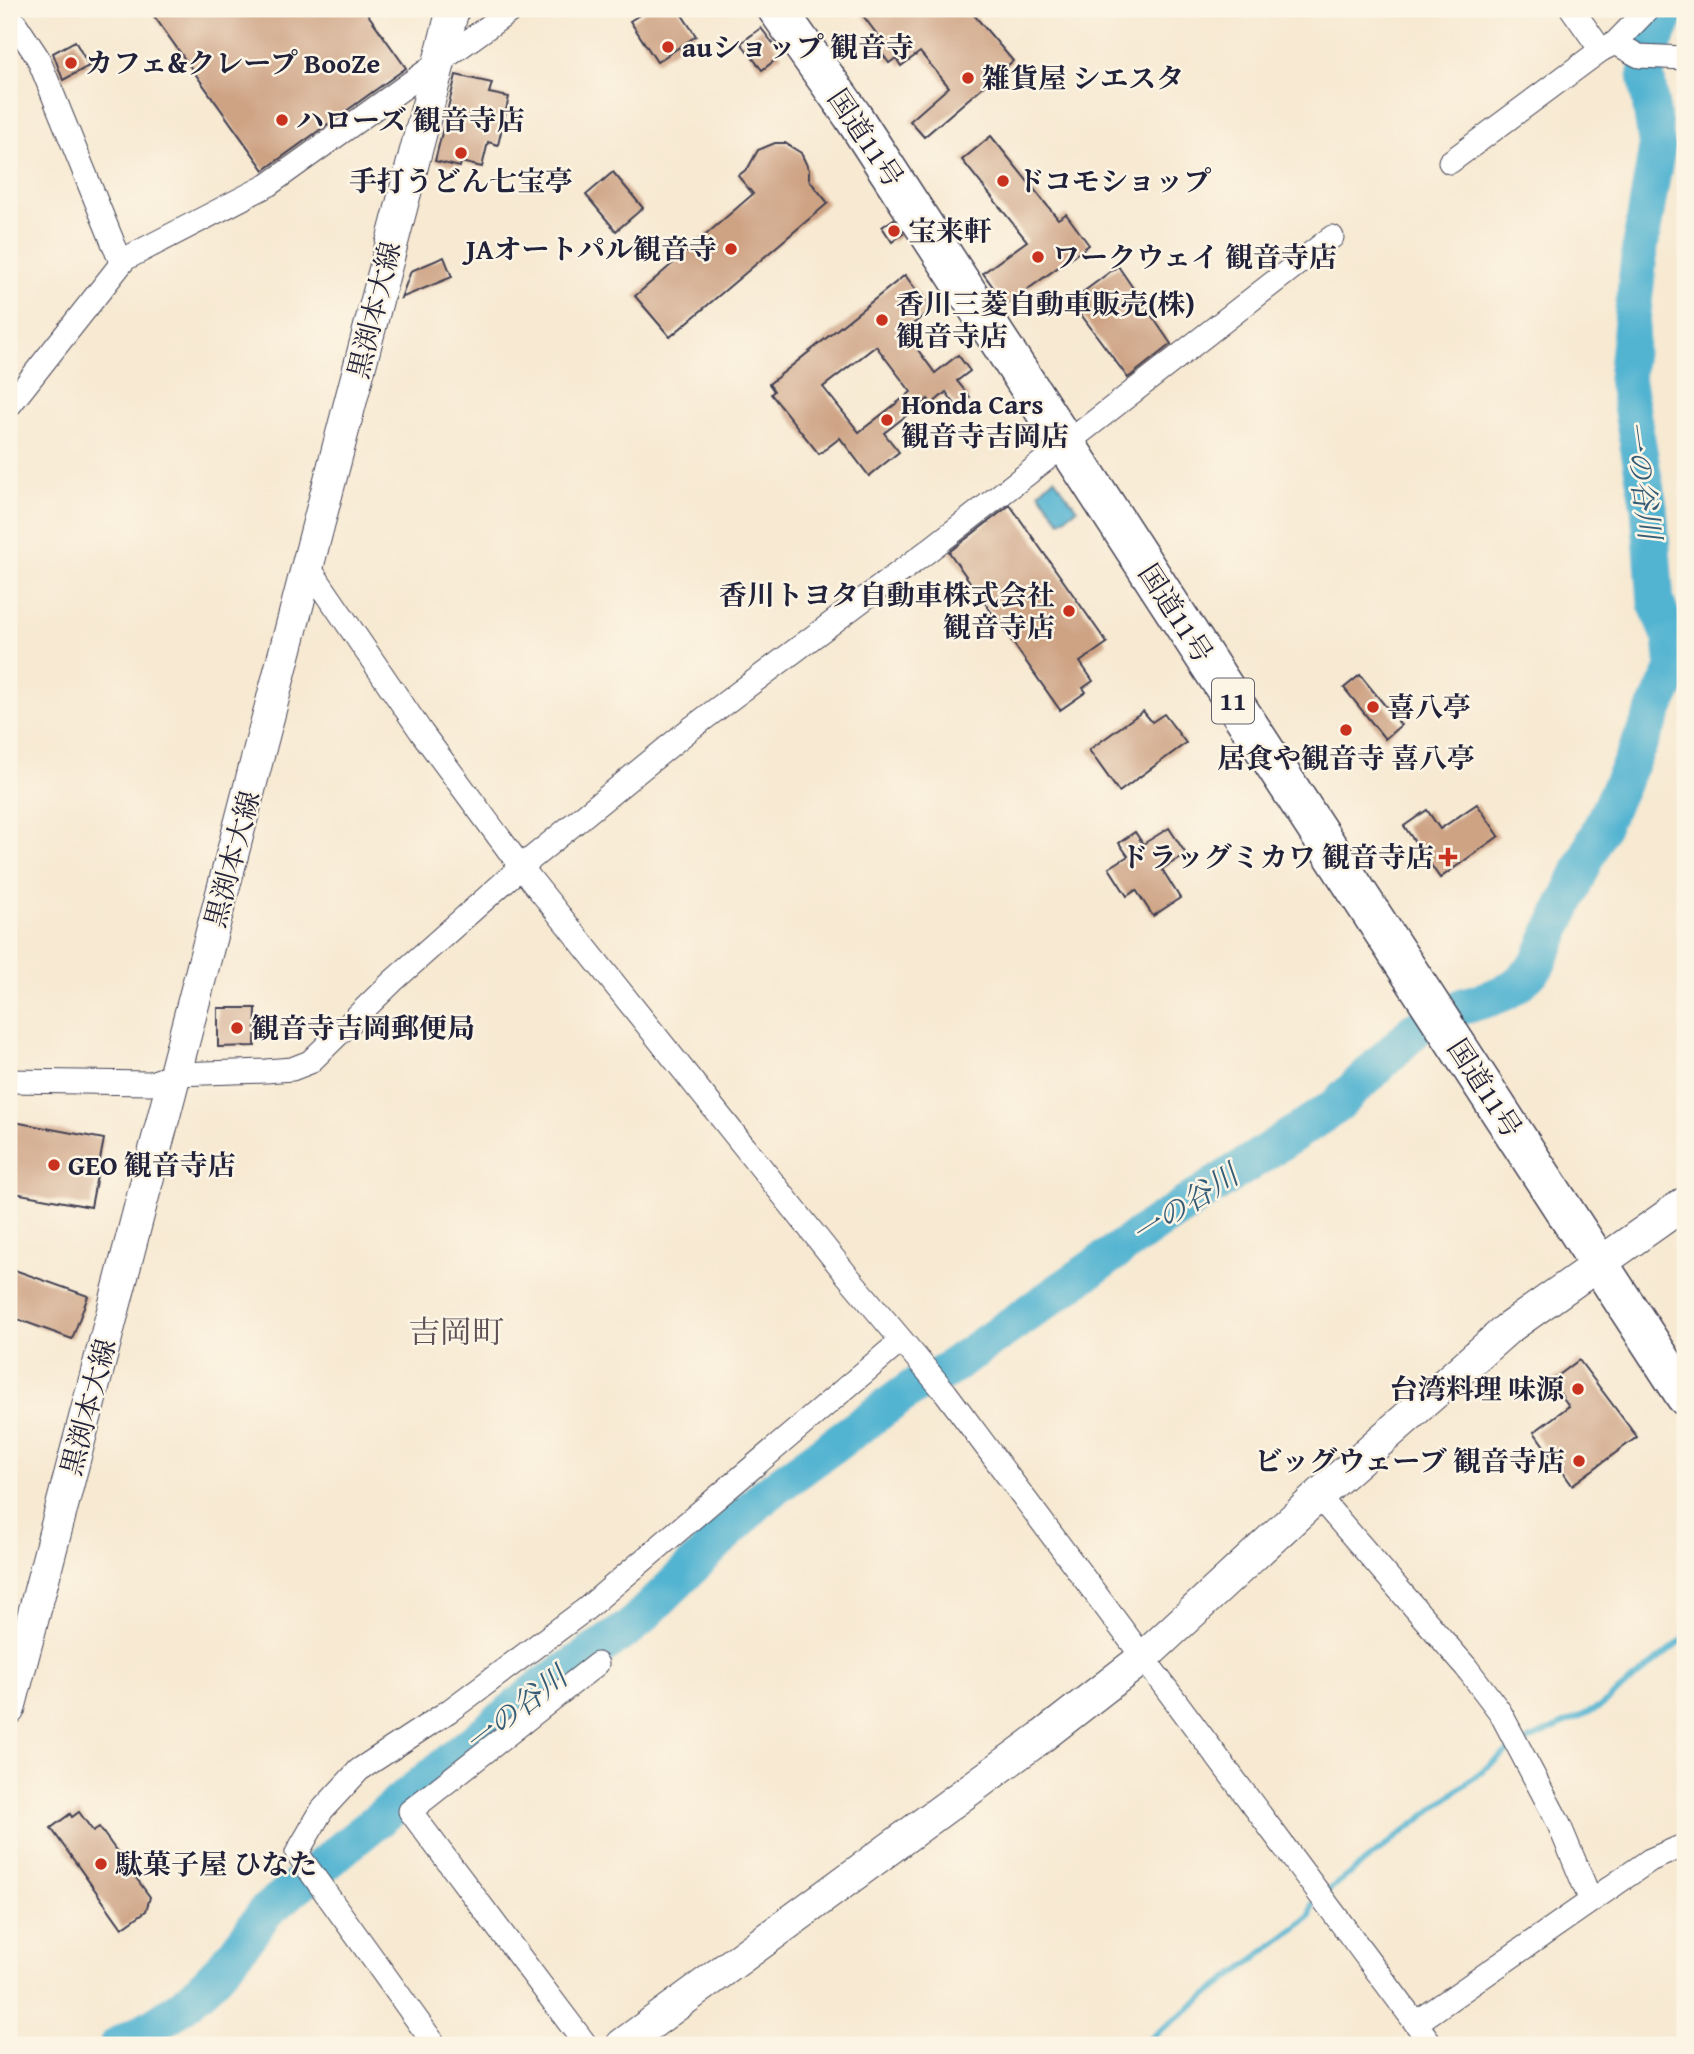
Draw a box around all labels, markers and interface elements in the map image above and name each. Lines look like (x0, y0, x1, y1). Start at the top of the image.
place label: auショップ 観音寺 (682, 26, 914, 67)
marker: auショップ 観音寺 (660, 39, 676, 55)
place label: カフェ&クレープ BooZe (85, 42, 380, 83)
marker: カフェ&クレープ BooZe (63, 55, 79, 71)
place label: 雑貨屋 シエスタ (982, 57, 1184, 98)
marker: 雑貨屋 シエスタ (960, 70, 976, 86)
street label: 国道11号 (818, 80, 914, 195)
place label: ハローズ 観音寺店 (296, 99, 525, 140)
marker: ハローズ 観音寺店 (274, 112, 290, 128)
marker: 手打うどん七宝亭 (453, 145, 469, 161)
place label: 手打うどん七宝亭 (349, 160, 573, 201)
place label: ドコモショップ (1017, 160, 1211, 201)
marker: ドコモショップ (995, 173, 1011, 189)
place label: 宝来軒 (908, 210, 992, 251)
marker: 宝来軒 (886, 223, 902, 239)
place label: JAオートパル観音寺 (462, 228, 717, 269)
place label: ワークウェイ 観音寺店 (1052, 236, 1337, 277)
street label: 黒渕本大線 (337, 237, 410, 383)
marker: JAオートパル観音寺 (723, 241, 739, 257)
marker: ワークウェイ 観音寺店 (1030, 249, 1046, 265)
place label: 香川三菱自動車販売(株) 観音寺店 (896, 283, 1195, 356)
marker: 香川三菱自動車販売(株) 観音寺店 (874, 312, 890, 328)
place label: Honda Cars 観音寺吉岡店 (901, 383, 1069, 456)
marker: Honda Cars 観音寺吉岡店 (879, 412, 895, 428)
water label: 一の谷川 (1613, 417, 1674, 545)
street label: 国道11号 (1129, 555, 1224, 670)
place label: 香川トヨタ自動車株式会社 観音寺店 (719, 574, 1055, 647)
marker: 香川トヨタ自動車株式会社 観音寺店 (1061, 603, 1077, 619)
road number: 11 (1212, 678, 1254, 723)
place label: 喜八亭 (1387, 686, 1471, 727)
marker: 喜八亭 (1365, 699, 1381, 715)
marker: 居食や観音寺 喜八亭 (1338, 722, 1354, 738)
place label: 居食や観音寺 喜八亭 (1217, 737, 1475, 778)
street label: 黒渕本大線 (194, 786, 269, 932)
place label: ドラッグミカワ 観音寺店 (1120, 836, 1434, 877)
marker: ドラッグミカワ 観音寺店 (1440, 849, 1456, 865)
place label: 観音寺吉岡郵便局 (251, 1007, 475, 1048)
marker: 観音寺吉岡郵便局 (229, 1020, 245, 1036)
street label: 国道11号 (1438, 1030, 1533, 1145)
place label: GEO 観音寺店 (68, 1144, 236, 1185)
water label: 一の谷川 (1122, 1151, 1249, 1255)
marker: GEO 観音寺店 (46, 1157, 62, 1173)
district label: 吉岡町 (408, 1308, 504, 1355)
street label: 黒渕本大線 (50, 1334, 125, 1480)
place label: 台湾料理 味源 (1390, 1368, 1564, 1409)
marker: 台湾料理 味源 (1570, 1381, 1586, 1397)
place label: ビッグウェーブ 観音寺店 (1254, 1440, 1565, 1481)
marker: ビッグウェーブ 観音寺店 (1571, 1453, 1587, 1469)
water label: 一の谷川 (455, 1653, 579, 1763)
place label: 駄菓子屋 ひなた (115, 1843, 317, 1884)
marker: 駄菓子屋 ひなた (93, 1856, 109, 1872)

